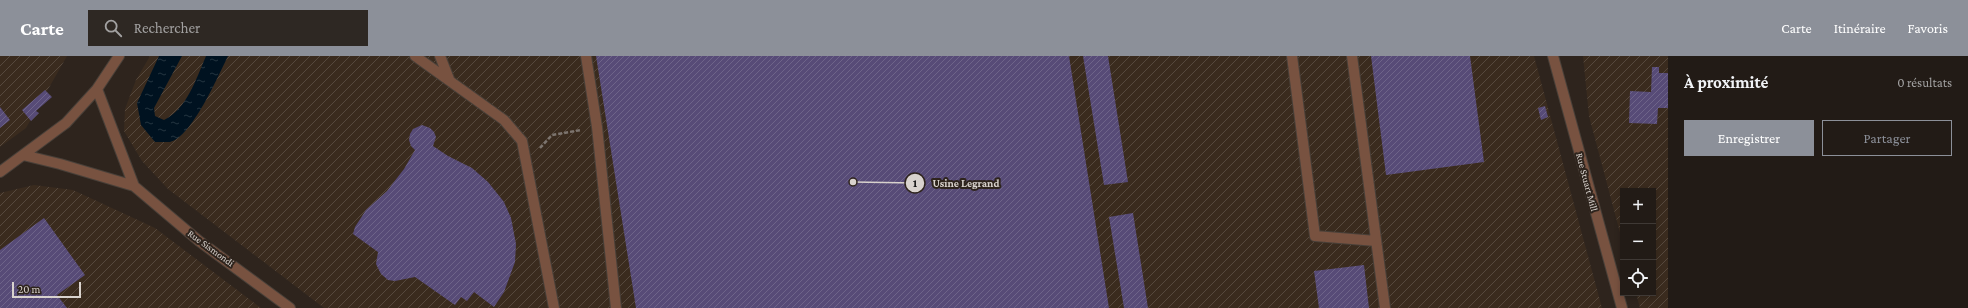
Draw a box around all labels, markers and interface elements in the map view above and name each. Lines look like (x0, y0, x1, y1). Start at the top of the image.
search box (88, 10, 368, 46)
icon: search (102, 17, 124, 39)
text: Carte (20, 18, 64, 39)
text: Rechercher (134, 20, 200, 36)
text: Carte (1781, 20, 1812, 36)
text: Itinéraire (1834, 20, 1886, 36)
text: Favoris (1908, 20, 1948, 36)
text: À proximité (1684, 73, 1768, 92)
text: 0 résultats (1897, 75, 1952, 90)
button: Enregistrer (1684, 120, 1814, 156)
button: Partager (1822, 120, 1952, 156)
street label: Rue Stuart Mill (1574, 152, 1600, 213)
callout: Usine Legrand (905, 171, 1008, 194)
text: 1 (913, 176, 918, 190)
text: Usine Legrand (933, 177, 999, 189)
map controls (1620, 188, 1656, 296)
button: + (1620, 188, 1656, 224)
button: − (1620, 224, 1656, 260)
street label: Rue Sismondi (186, 228, 237, 269)
button: locate (1620, 260, 1656, 296)
scale bar (12, 280, 81, 299)
text: 20 m (18, 283, 40, 295)

